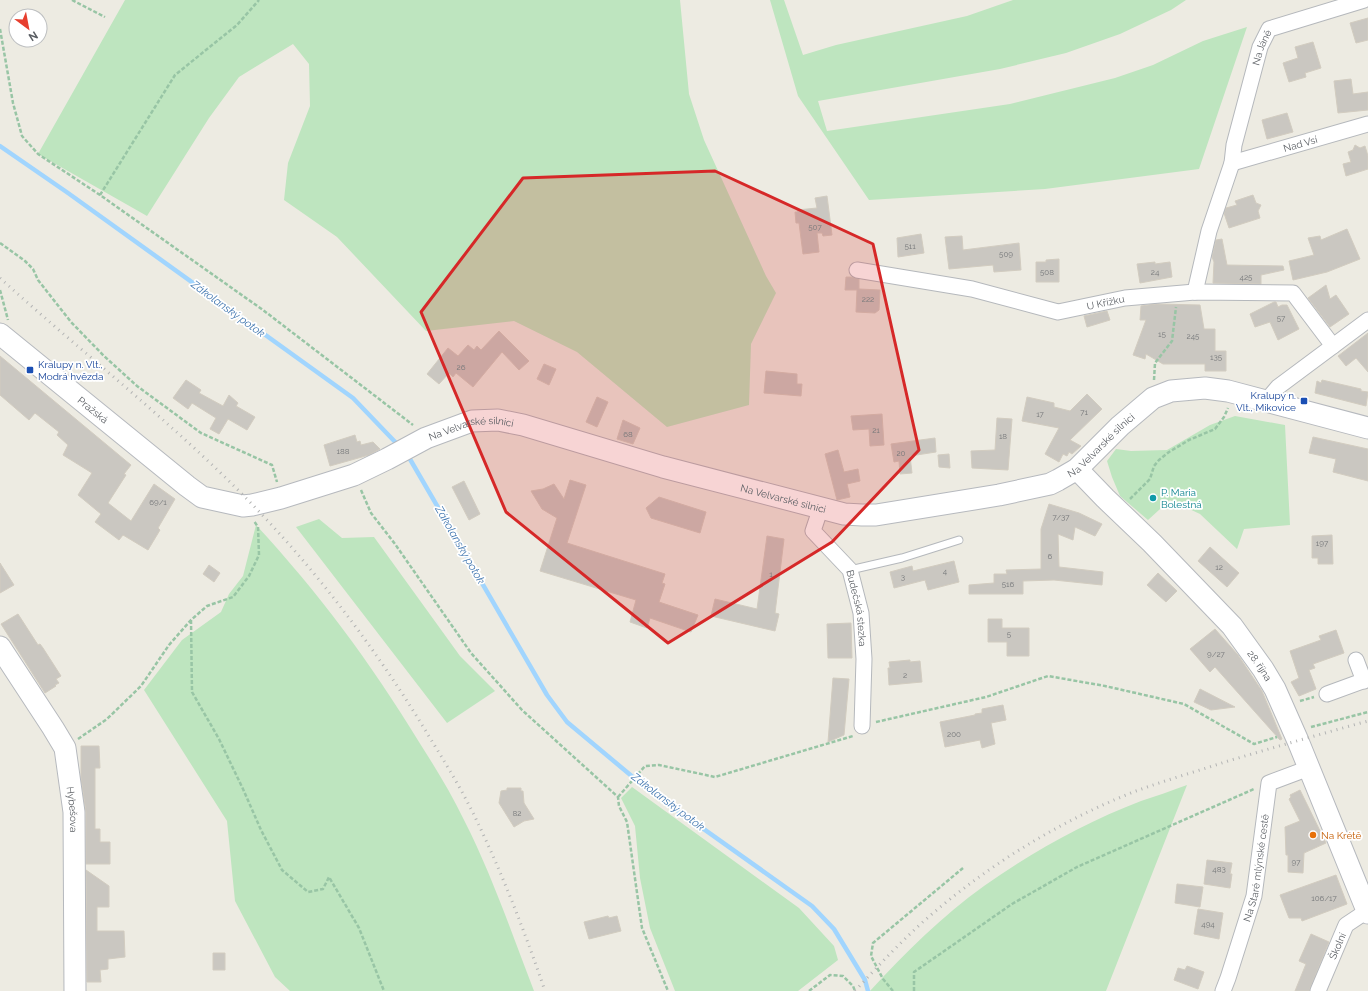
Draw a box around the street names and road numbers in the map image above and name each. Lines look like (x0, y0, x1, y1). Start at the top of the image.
street label: Na Jáně (1250, 28, 1273, 66)
street label: Nad Vsí (1282, 133, 1319, 154)
street label: U Křížku (1085, 293, 1125, 311)
street label: Pražská (76, 394, 110, 425)
street label: Na Velvarské silnici (1065, 411, 1136, 479)
street label: Na Velvarské silnici (427, 414, 515, 442)
street label: Na Velvarské silnici (739, 482, 827, 515)
street label: Budečská stezka (845, 569, 869, 647)
street label: 28. října (1246, 648, 1274, 683)
street label: Hybešova (65, 786, 80, 832)
street label: Na Staré mlýnské cestě (1241, 813, 1270, 923)
street label: Školní (1327, 930, 1348, 961)

